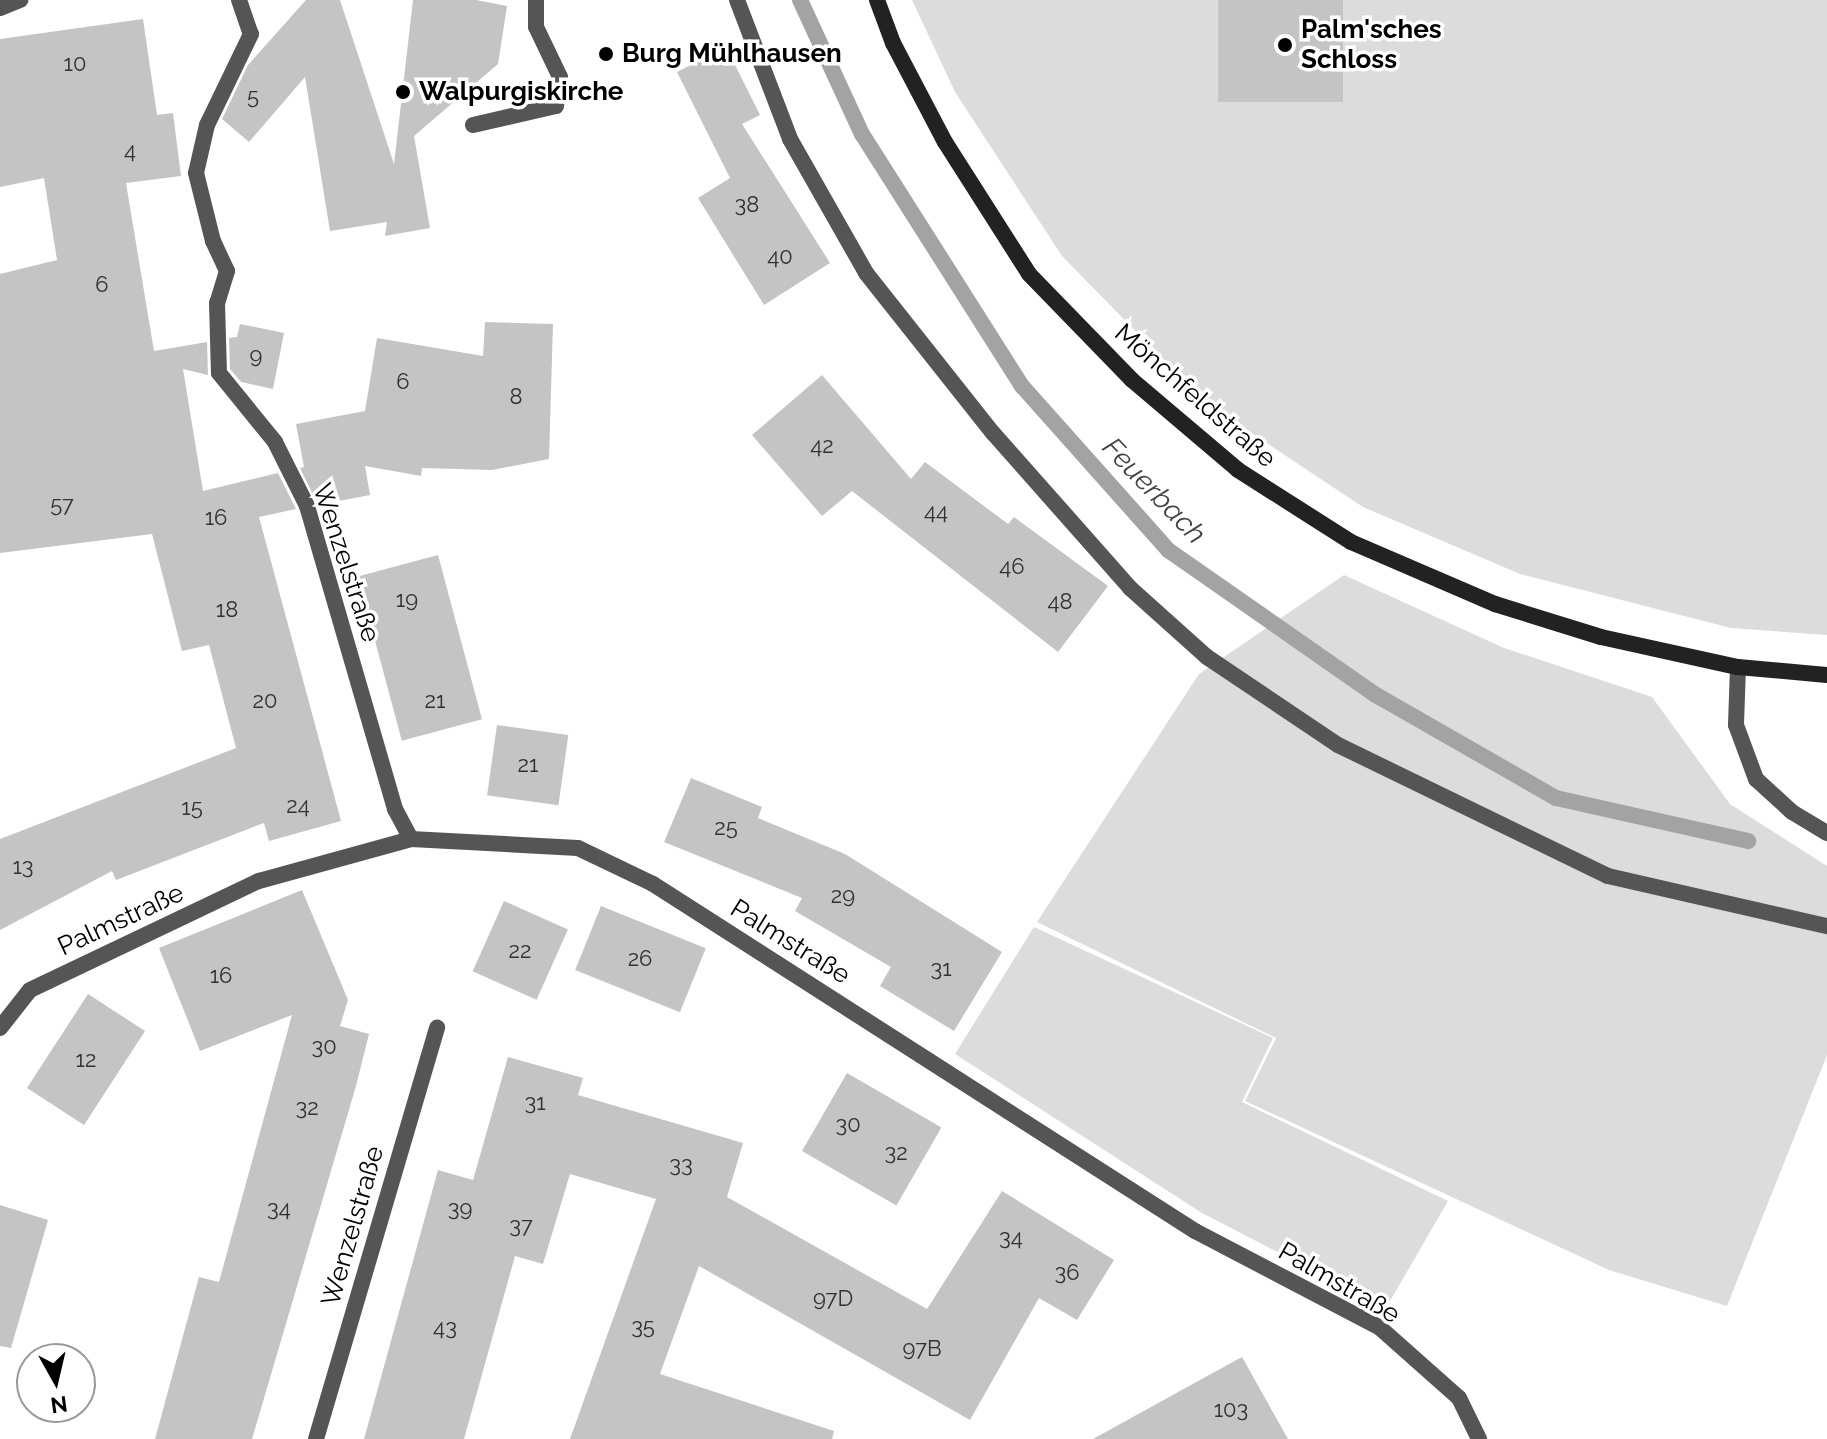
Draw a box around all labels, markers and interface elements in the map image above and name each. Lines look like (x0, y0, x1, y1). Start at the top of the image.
place label: Palm'sches Schloss (1301, 14, 1442, 76)
marker: Palm'sches Schloss (1276, 36, 1294, 54)
place label: Burg Mühlhausen (622, 38, 842, 70)
marker: Burg Mühlhausen (597, 45, 615, 63)
house number: 10 (64, 51, 86, 77)
place label: Walpurgiskirche (419, 76, 623, 108)
marker: Walpurgiskirche (394, 83, 412, 101)
house number: 5 (247, 84, 259, 110)
house number: 4 (124, 138, 136, 164)
house number: 38 (735, 192, 759, 218)
house number: 40 (767, 244, 793, 270)
house number: 6 (95, 272, 109, 298)
street label: Mönchfeldstraße (1108, 318, 1282, 474)
house number: 9 (250, 343, 262, 369)
house number: 6 (396, 369, 410, 395)
house number: 8 (509, 384, 523, 410)
water label: Feuerbach (1095, 431, 1213, 551)
house number: 42 (810, 433, 834, 459)
street label: Wenzelstraße (306, 480, 386, 646)
house number: 57 (50, 492, 74, 518)
house number: 44 (924, 499, 948, 525)
house number: 16 (205, 505, 227, 531)
house number: 46 (999, 554, 1025, 580)
house number: 19 (396, 587, 418, 613)
house number: 48 (1047, 589, 1073, 615)
house number: 18 (216, 597, 238, 623)
house number: 20 (253, 688, 277, 714)
house number: 21 (425, 688, 445, 714)
house number: 21 (518, 752, 538, 778)
house number: 24 (286, 793, 310, 819)
house number: 15 (181, 795, 203, 821)
house number: 25 (714, 815, 738, 841)
house number: 13 (12, 854, 34, 880)
street label: Palmstraße (53, 877, 189, 963)
house number: 29 (831, 883, 855, 909)
street label: Palmstraße (724, 893, 856, 991)
house number: 22 (509, 938, 531, 964)
house number: 26 (628, 946, 652, 972)
house number: 31 (930, 956, 952, 982)
house number: 16 (210, 963, 232, 989)
house number: 30 (311, 1034, 337, 1060)
house number: 12 (76, 1047, 96, 1073)
house number: 31 (524, 1090, 546, 1116)
house number: 32 (295, 1095, 319, 1121)
house number: 30 (835, 1112, 861, 1138)
house number: 32 (884, 1140, 908, 1166)
street label: Wenzelstraße (315, 1142, 391, 1310)
house number: 33 (669, 1152, 693, 1178)
house number: 34 (267, 1196, 291, 1222)
house number: 39 (448, 1196, 472, 1222)
house number: 37 (509, 1213, 533, 1239)
house number: 34 (999, 1225, 1023, 1251)
street label: Palmstraße (1273, 1236, 1405, 1330)
house number: 36 (1054, 1260, 1080, 1286)
house number: 97D (813, 1286, 853, 1312)
house number: 35 (631, 1314, 655, 1340)
house number: 43 (433, 1315, 457, 1341)
house number: 97B (902, 1336, 942, 1362)
north arrow (16, 1343, 96, 1423)
text: N (49, 1391, 69, 1419)
house number: 103 (1214, 1397, 1248, 1423)

